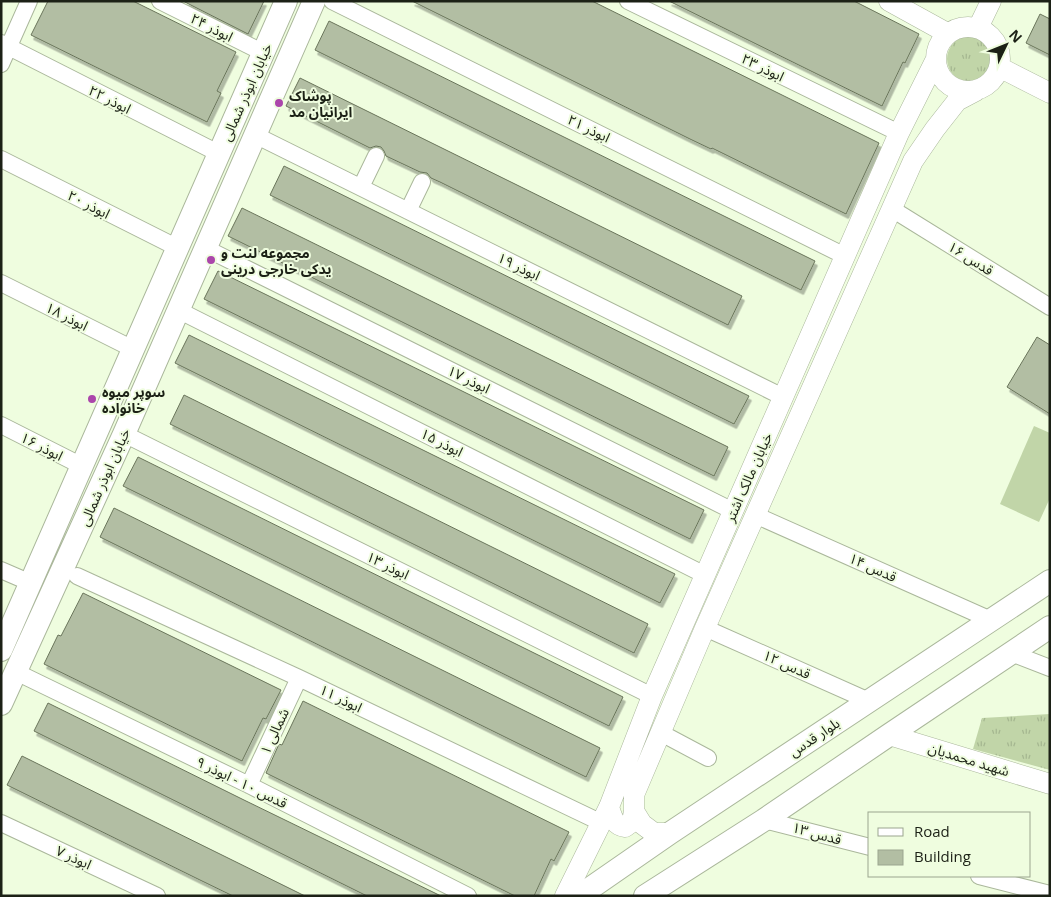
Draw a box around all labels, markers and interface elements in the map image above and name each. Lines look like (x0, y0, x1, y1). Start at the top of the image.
street label: ابوذر ۲۴ (188, 8, 236, 46)
north arrow (981, 20, 1031, 70)
text: N (1005, 25, 1027, 46)
street label: خیابان ابوذر شمالی (216, 40, 276, 144)
street label: ابوذر ۲۳ (739, 49, 787, 85)
street label: ابوذر ۲۲ (86, 80, 134, 118)
place label: پوشاک ایرانیان مد (289, 86, 353, 121)
marker: پوشاک ایرانیان مد (273, 97, 285, 109)
street label: ابوذر ۲۱ (565, 110, 613, 146)
street label: ابوذر ۲۰ (65, 185, 113, 223)
street label: قدس ۱۶ (945, 237, 997, 279)
place label: مجموعه لنت و یدکی خارجی درینی (221, 243, 332, 278)
street label: ابوذر ۱۹ (495, 248, 543, 284)
marker: مجموعه لنت و یدکی خارجی درینی (205, 254, 217, 266)
street label: ابوذر ۱۸ (43, 297, 91, 335)
street label: ابوذر ۱۷ (445, 361, 493, 397)
place label: سوپر میوه خانواده (102, 382, 165, 417)
marker: سوپر میوه خانواده (86, 393, 98, 405)
street label: ابوذر ۱۵ (418, 423, 466, 461)
street label: خیابان ابوذر شمالی (74, 425, 134, 529)
street label: ابوذر ۱۶ (18, 427, 66, 465)
street label: خیابان مالک اشتر (719, 429, 776, 526)
street label: ابوذر ۱۳ (364, 547, 412, 583)
street label: قدس ۱۴ (846, 548, 900, 586)
street label: قدس ۱۲ (760, 645, 814, 683)
street label: ابوذر ۱۱ (317, 680, 365, 716)
street label: شمالی ۱ (255, 705, 293, 757)
street label: بلوار قدس (785, 713, 843, 761)
street label: شهید محمدیان (926, 738, 1012, 780)
street label: قدس ۱۰ - ابوذر ۹ (193, 752, 291, 812)
legend (868, 812, 1031, 877)
street label: قدس ۱۳ (790, 817, 844, 849)
text: Road (914, 821, 950, 841)
street label: ابوذر ۷ (53, 841, 95, 873)
text: Building (914, 846, 971, 866)

